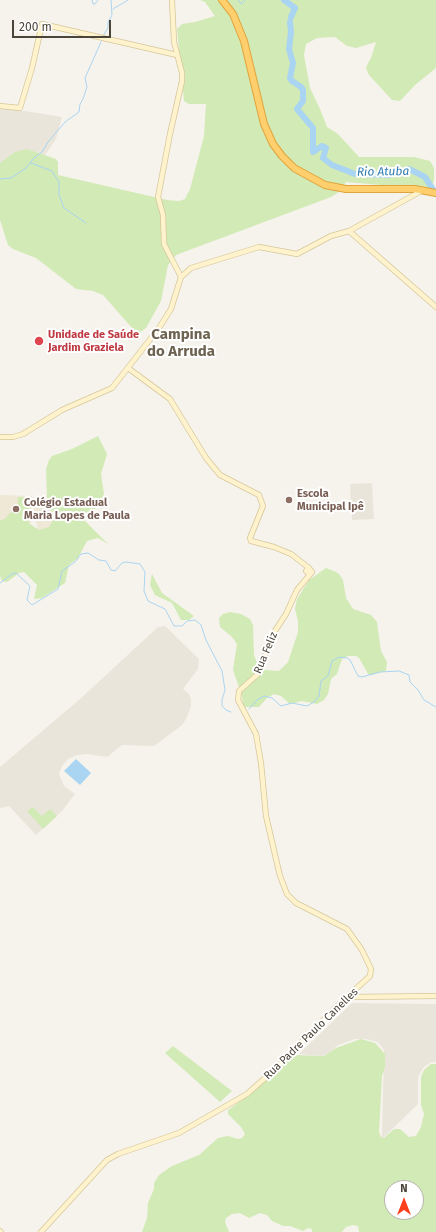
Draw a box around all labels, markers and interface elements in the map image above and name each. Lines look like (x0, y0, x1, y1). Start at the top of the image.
scale bar (14, 12, 113, 38)
text: 200 m (19, 20, 52, 34)
water label: Rio Atuba (357, 164, 409, 180)
district label: Campina do Arruda (147, 326, 215, 361)
place label: Unidade de Saúde Jardim Graziela (48, 328, 139, 354)
marker: Unidade de Saúde Jardim Graziela (33, 335, 45, 347)
place label: Escola Municipal Ipê (297, 487, 364, 513)
marker: Escola Municipal Ipê (284, 495, 294, 505)
place label: Colégio Estadual Maria Lopes de Paula (24, 496, 130, 522)
marker: Colégio Estadual Maria Lopes de Paula (11, 504, 21, 514)
street label: Rua Feliz (251, 630, 281, 676)
street label: Rua Padre Paulo Canelles (261, 986, 361, 1082)
north arrow (384, 1180, 424, 1220)
text: N (400, 1182, 408, 1195)

